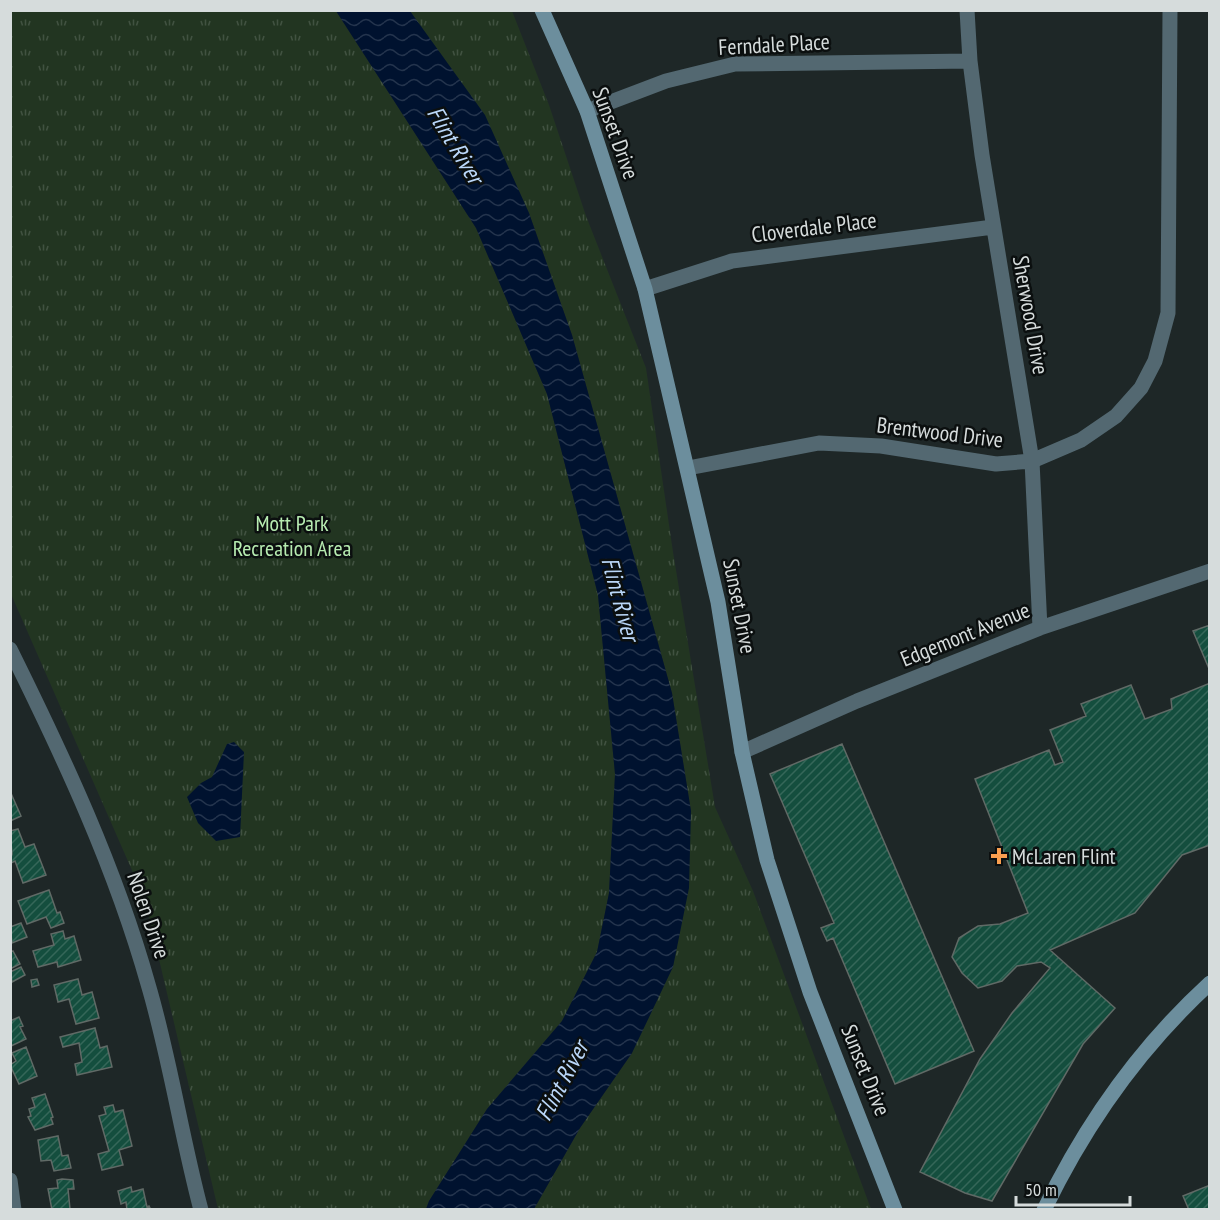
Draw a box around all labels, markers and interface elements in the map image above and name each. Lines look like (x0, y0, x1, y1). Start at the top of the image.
street label: Ferndale Place (718, 27, 830, 61)
street label: Sunset Drive (586, 83, 646, 183)
water label: Flint River (420, 100, 492, 192)
street label: Cloverdale Place (750, 205, 878, 249)
street label: Sherwood Drive (1007, 253, 1055, 377)
street label: Brentwood Drive (875, 410, 1005, 454)
park label: Mott Park Recreation Area (233, 509, 351, 562)
water label: Flint River (594, 554, 647, 647)
street label: Sunset Drive (717, 556, 763, 656)
street label: Edgemont Avenue (896, 595, 1034, 673)
place label: McLaren Flint (1012, 842, 1116, 870)
marker: McLaren Flint (990, 847, 1008, 865)
street label: Nolen Drive (121, 868, 177, 962)
street label: Sunset Drive (835, 1020, 897, 1120)
water label: Flint River (528, 1033, 597, 1126)
scale bar (1016, 1169, 1130, 1207)
text: 50 m (1025, 1178, 1057, 1201)

